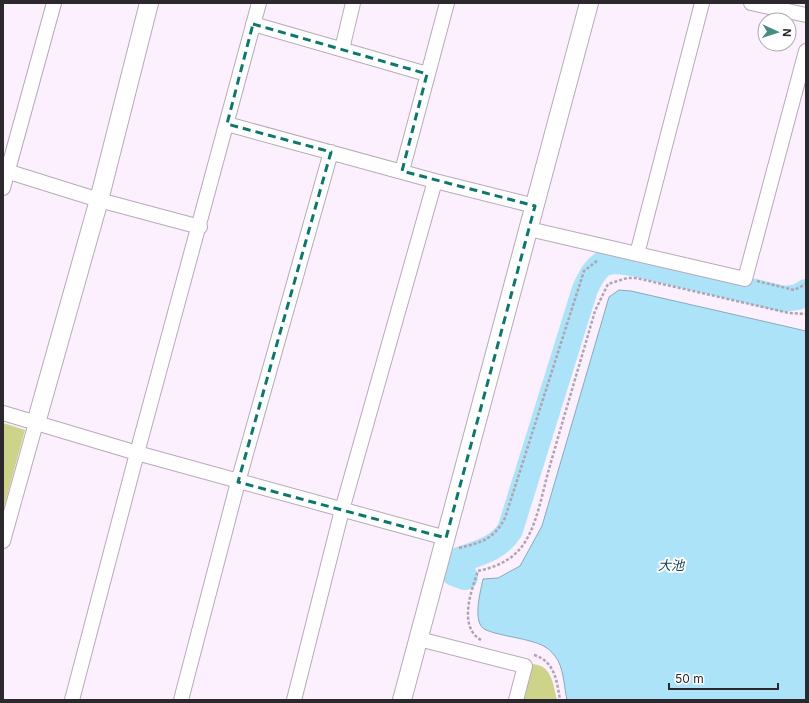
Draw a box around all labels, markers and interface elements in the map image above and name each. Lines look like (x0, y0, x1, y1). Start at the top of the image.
north arrow (757, 12, 797, 52)
text: N (780, 28, 794, 37)
water label: 大池 (658, 557, 686, 573)
scale bar (669, 665, 778, 691)
text: 50 m (675, 671, 704, 686)

